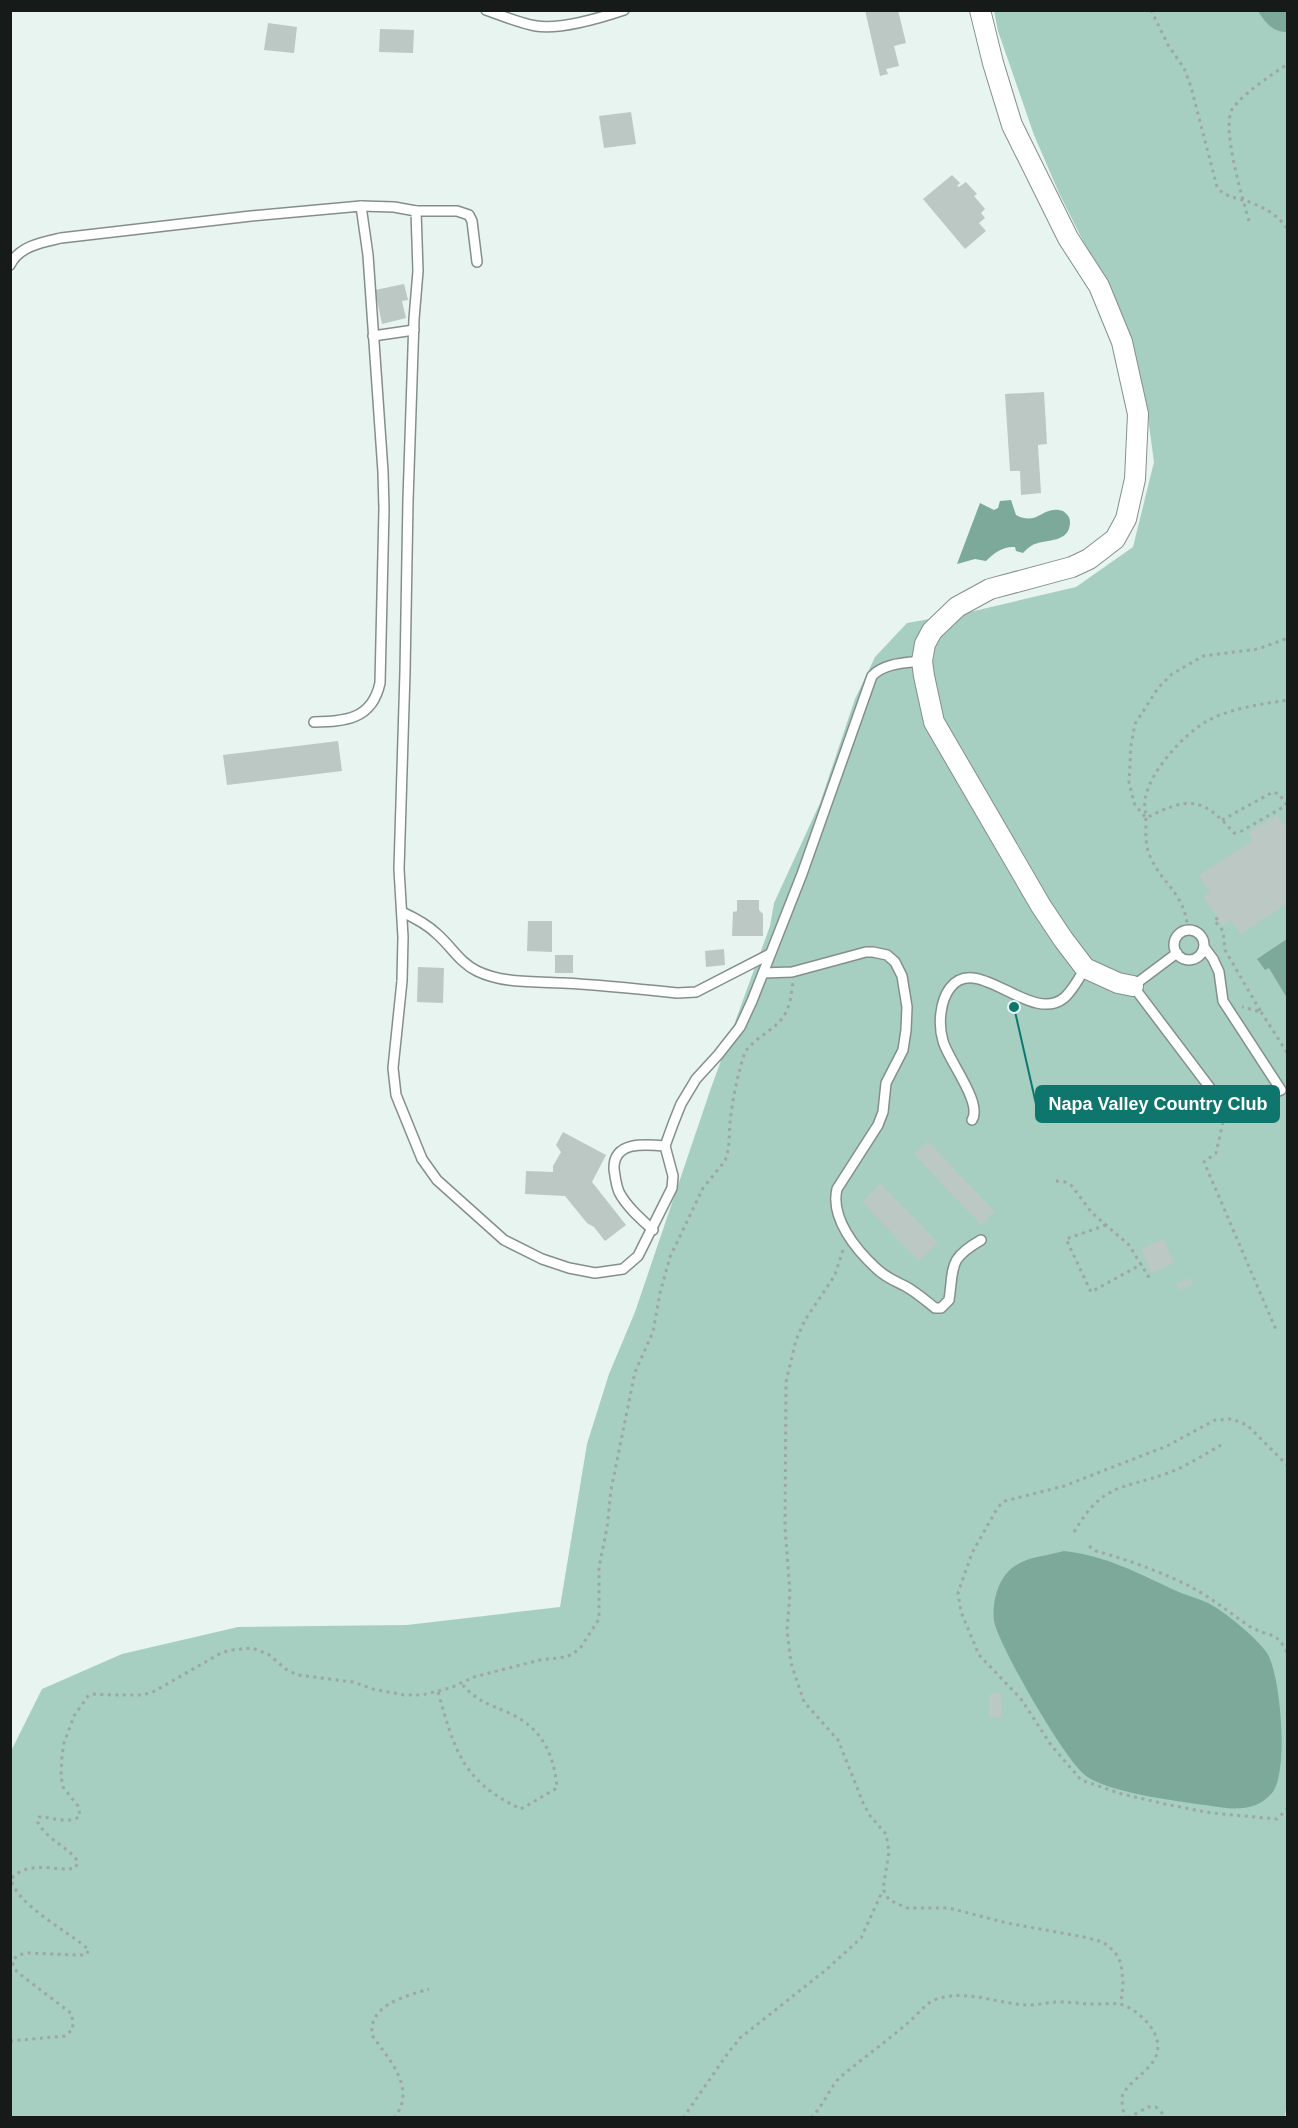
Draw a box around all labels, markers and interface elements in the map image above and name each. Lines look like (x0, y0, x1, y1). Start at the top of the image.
callout: Napa Valley Country Club (1036, 1086, 1279, 1122)
text: Napa Valley Country Club (1048, 1094, 1268, 1114)

